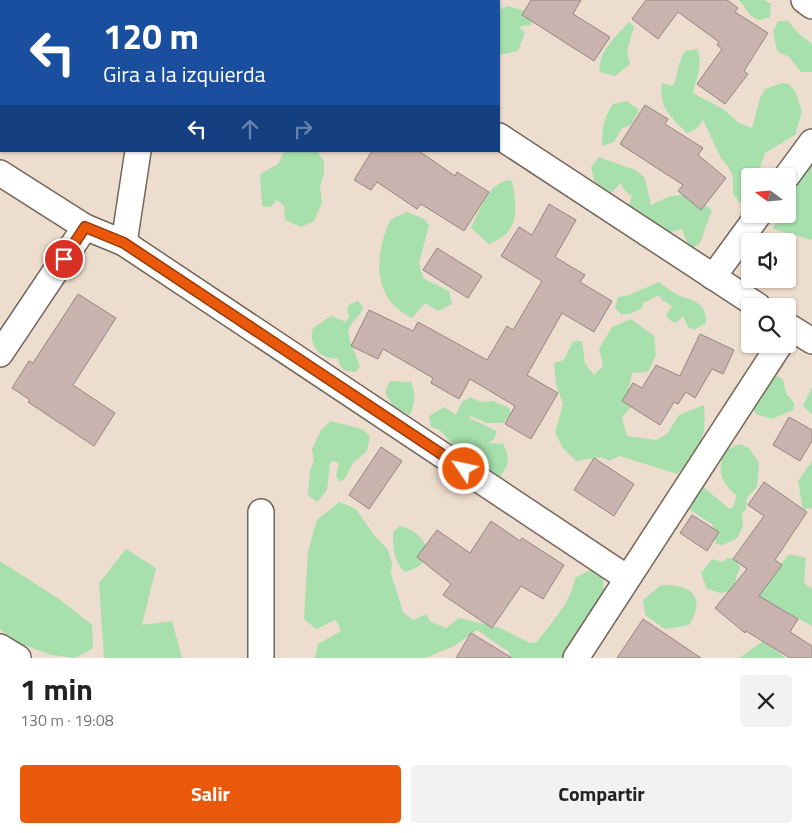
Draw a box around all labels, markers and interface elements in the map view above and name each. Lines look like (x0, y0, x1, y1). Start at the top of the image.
text: 120 m (103, 9, 199, 63)
icon: left (20, 20, 85, 85)
text: Gira a la izquierda (103, 57, 266, 91)
icon: left (183, 115, 211, 143)
icon: ahead (236, 115, 264, 143)
icon: right (289, 115, 317, 143)
north arrow (741, 168, 796, 222)
map controls (741, 168, 796, 353)
button: sound (741, 233, 796, 288)
pin (43, 238, 85, 280)
icon: arrive (50, 245, 78, 273)
button: search (741, 298, 796, 353)
position arrow (437, 442, 489, 494)
text: 1 min (20, 666, 93, 712)
button: close (740, 675, 792, 727)
text: 130 m · 19:08 (20, 708, 114, 732)
button: Salir (20, 765, 401, 823)
button: Compartir (411, 765, 792, 823)

